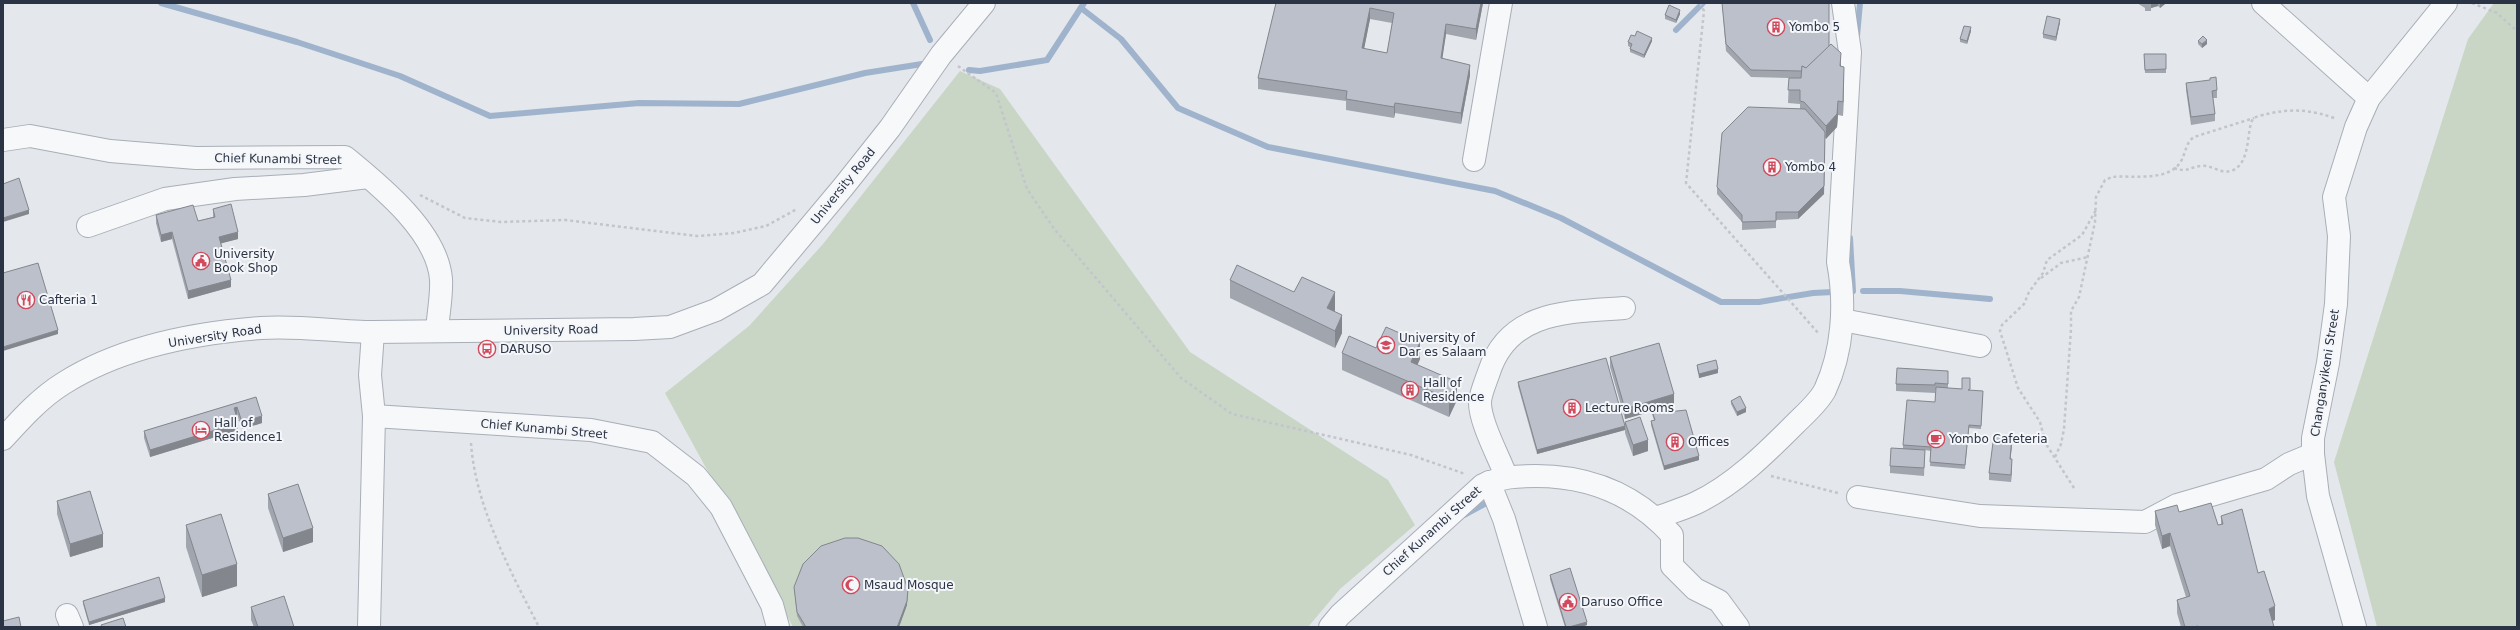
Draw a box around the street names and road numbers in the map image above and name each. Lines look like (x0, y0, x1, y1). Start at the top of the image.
street label: University Road (808, 145, 878, 227)
street label: Chief Kunambi Street (214, 151, 342, 167)
street label: Changanyikeni Street (2308, 308, 2342, 438)
street label: University Road (167, 322, 263, 350)
street label: University Road (504, 322, 598, 338)
street label: Chief Kunambi Street (480, 416, 608, 442)
street label: Chief Kunambi Street (1380, 483, 1484, 579)

